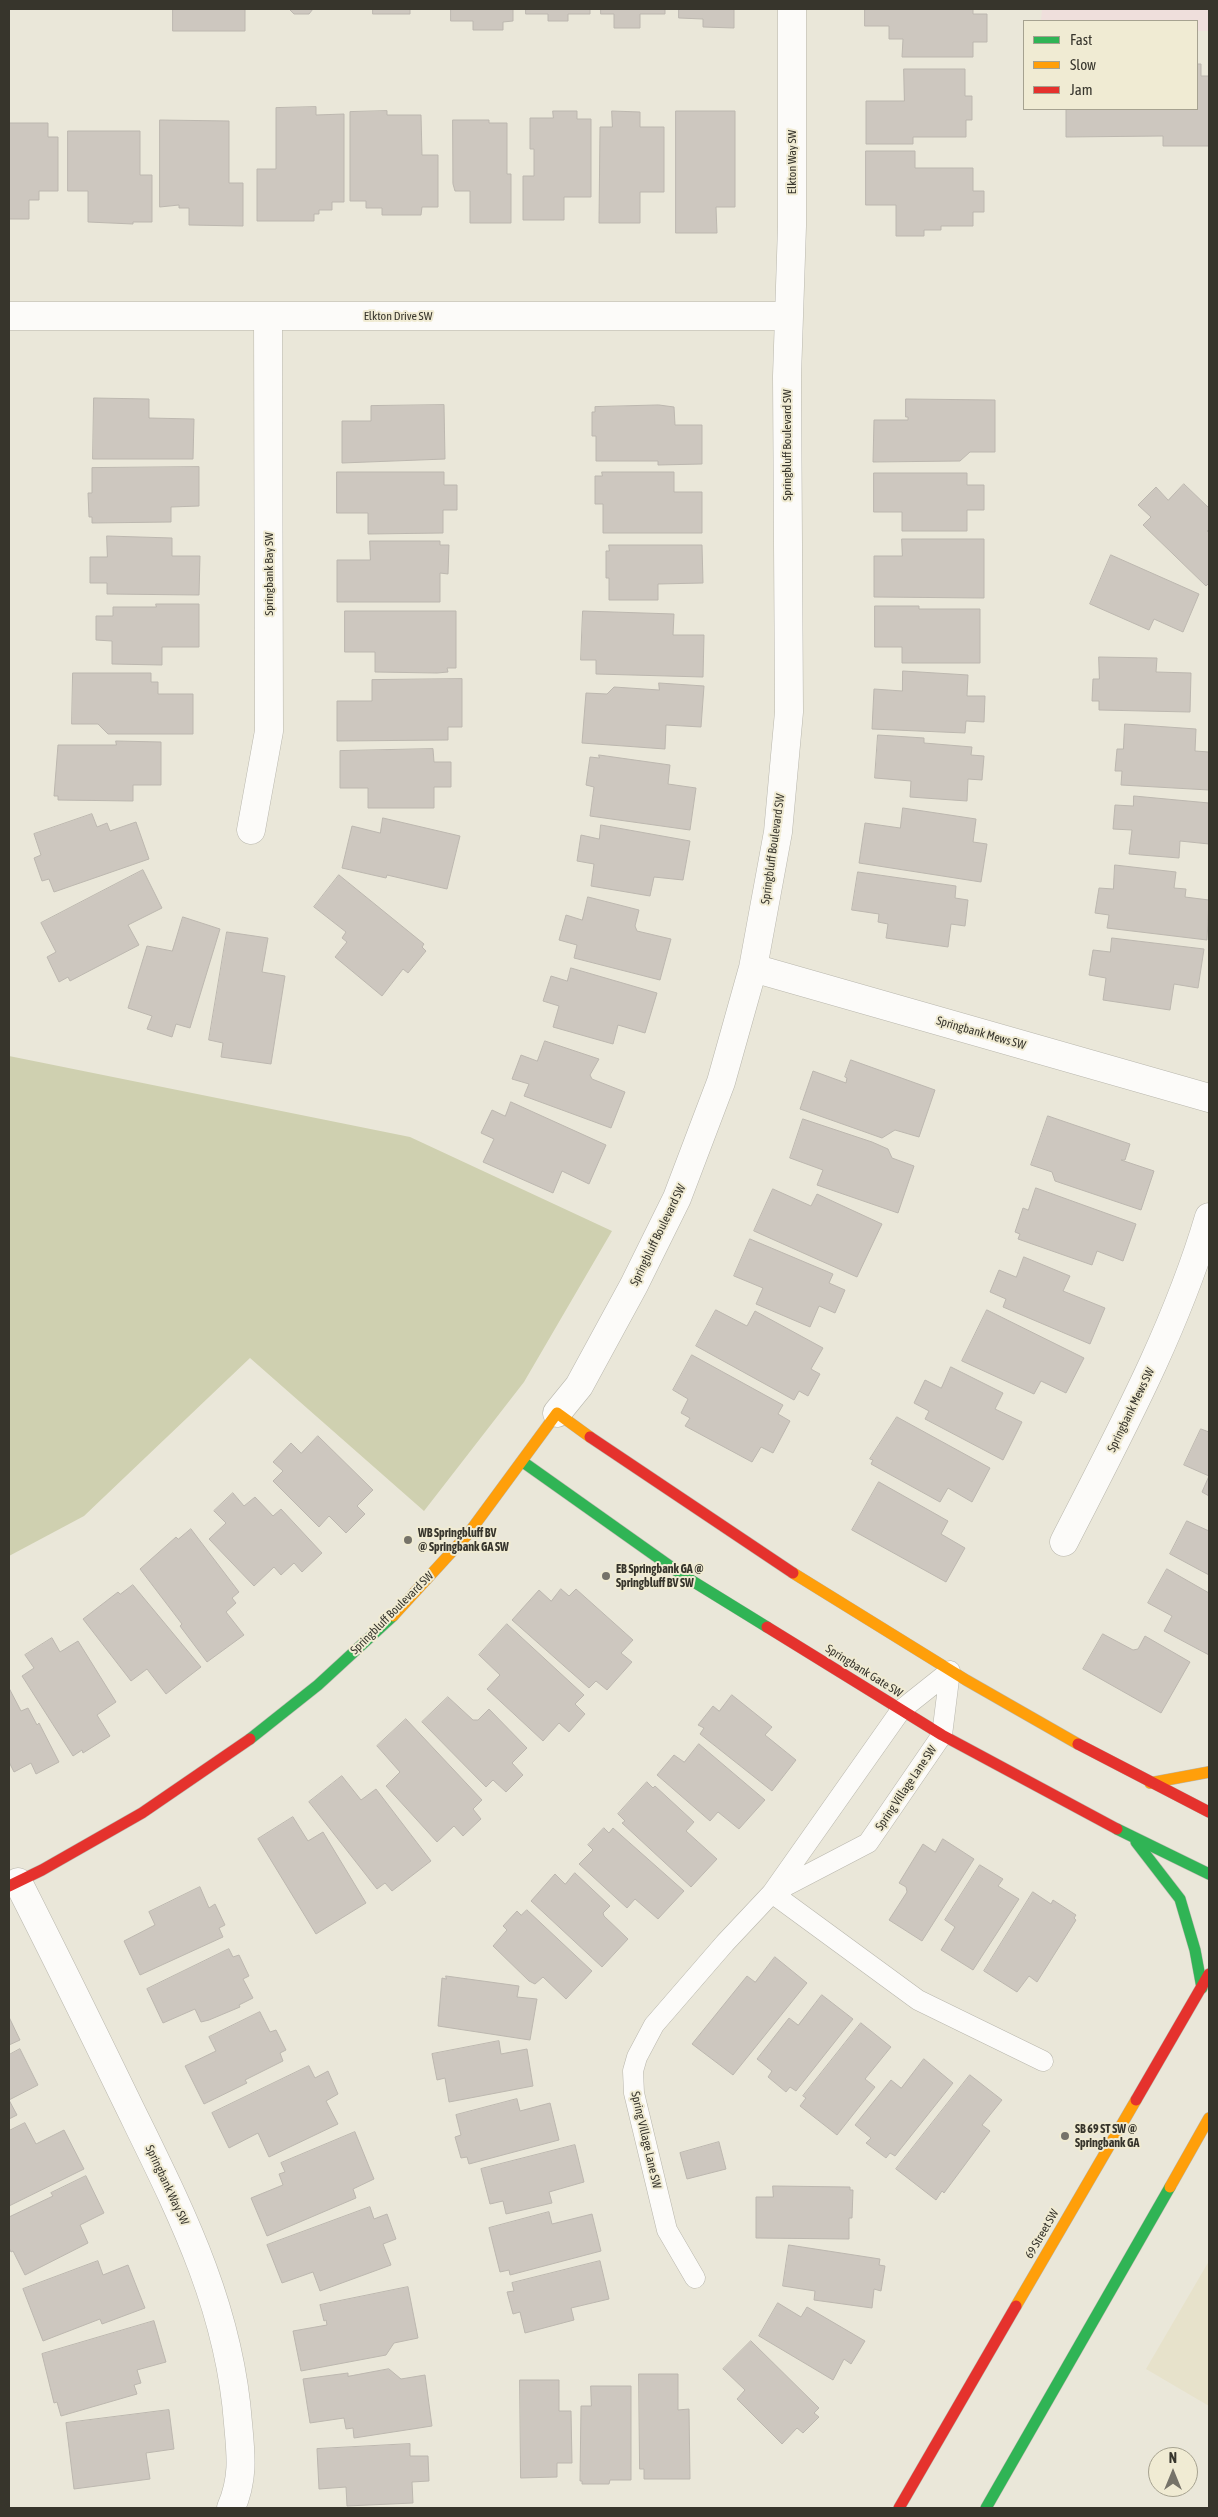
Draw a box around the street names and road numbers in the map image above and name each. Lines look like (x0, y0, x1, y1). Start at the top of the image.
street label: Elkton Way SW (785, 130, 799, 194)
street label: Elkton Drive SW (364, 309, 432, 323)
street label: Springbluff Boulevard SW (780, 389, 794, 501)
street label: Springbank Bay SW (262, 532, 276, 616)
street label: Springbluff Boulevard SW (758, 793, 788, 905)
street label: Springbank Mews SW (935, 1013, 1027, 1053)
street label: Springbluff Boulevard SW (627, 1182, 689, 1288)
street label: Springbank Mews SW (1104, 1365, 1158, 1455)
street label: Springbluff Boulevard SW (348, 1569, 436, 1657)
street label: Springbank Gate SW (823, 1642, 905, 1700)
street label: Spring Village Lane SW (872, 1743, 940, 1833)
street label: Spring Village Lane SW (628, 2090, 664, 2190)
street label: Springbank Way SW (142, 2143, 192, 2227)
street label: 69 Street SW (1022, 2207, 1062, 2261)

